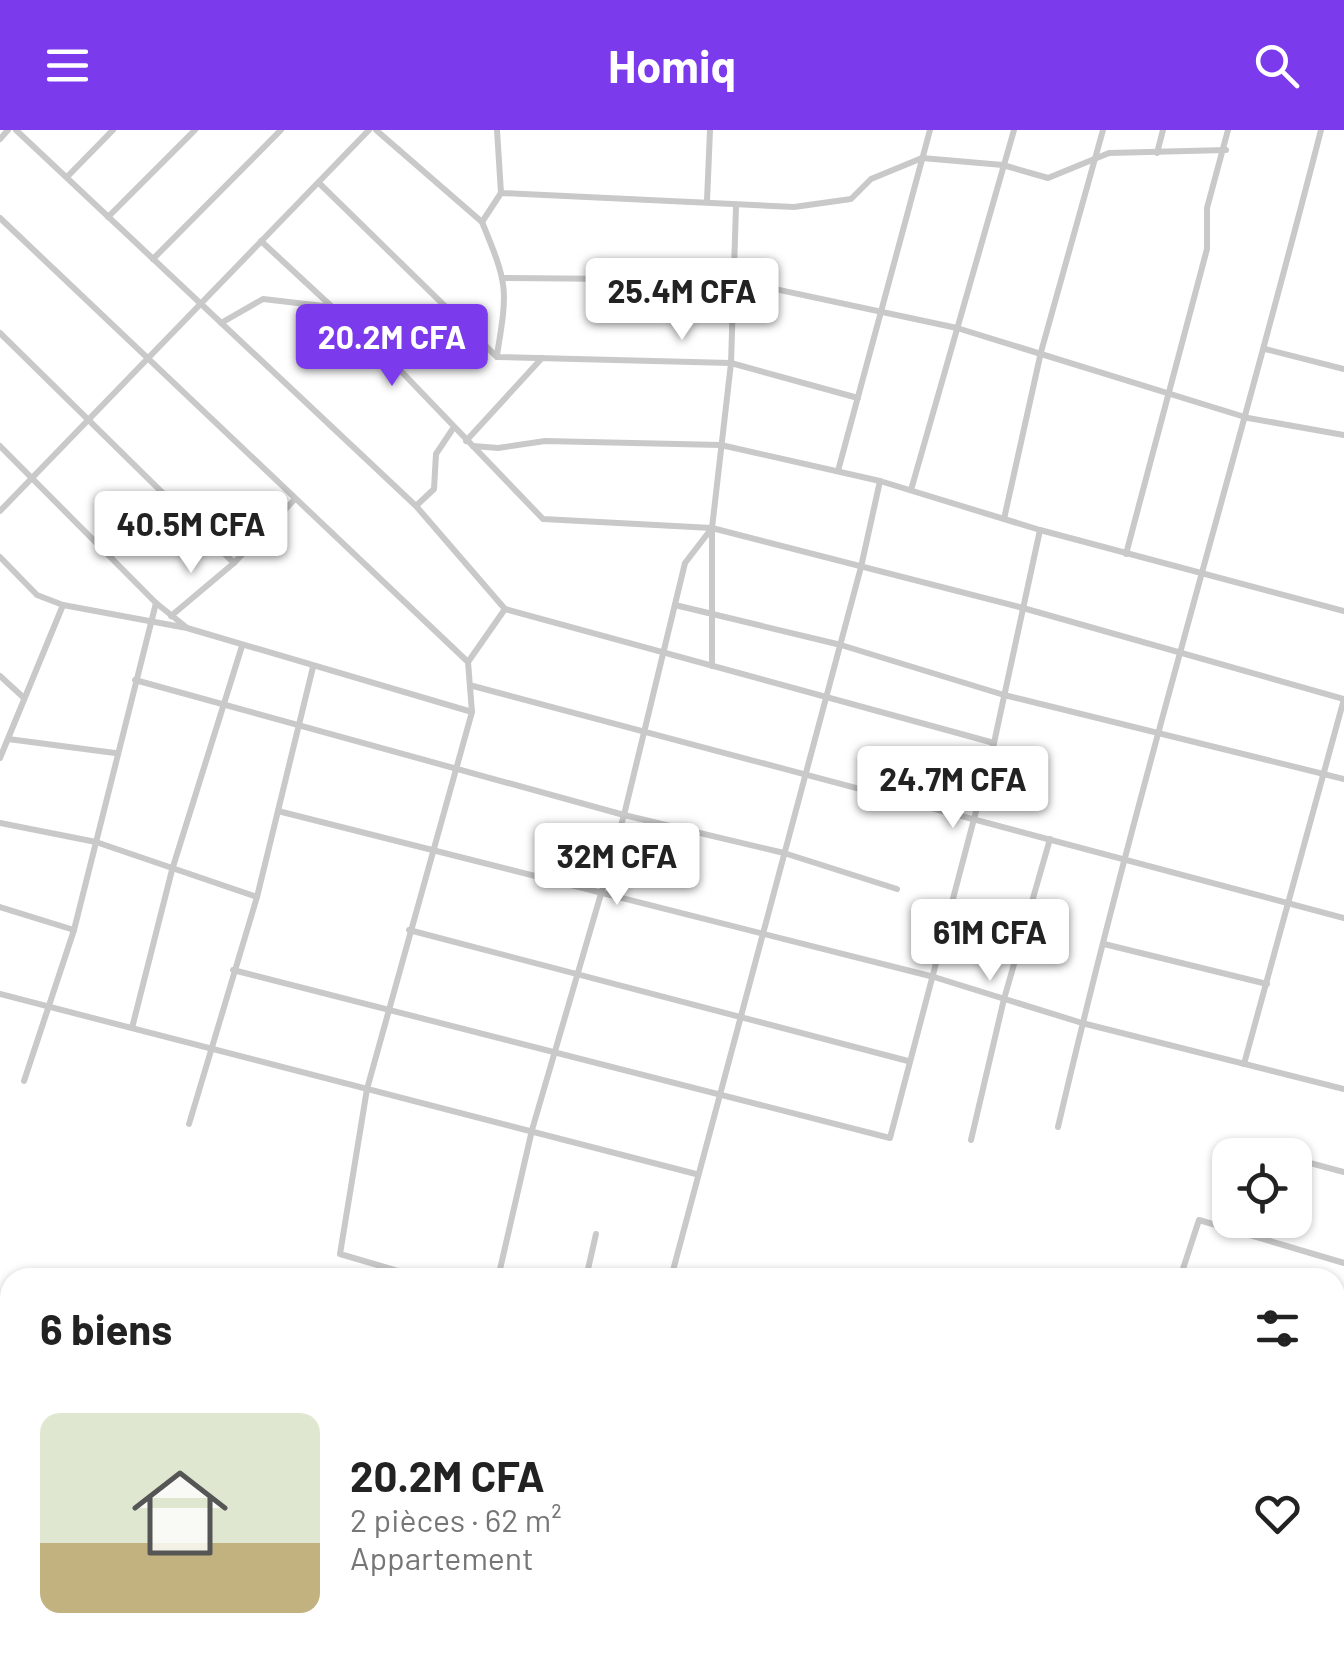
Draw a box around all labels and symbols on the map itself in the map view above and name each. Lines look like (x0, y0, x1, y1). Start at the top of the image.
pin: 25.4M CFA (568, 258, 796, 343)
pin: 20.2M CFA (278, 304, 506, 389)
pin: 40.5M CFA (77, 491, 305, 576)
pin: 24.7M CFA (839, 746, 1067, 831)
pin: 32M CFA (525, 823, 709, 908)
pin: 61M CFA (898, 899, 1082, 984)

